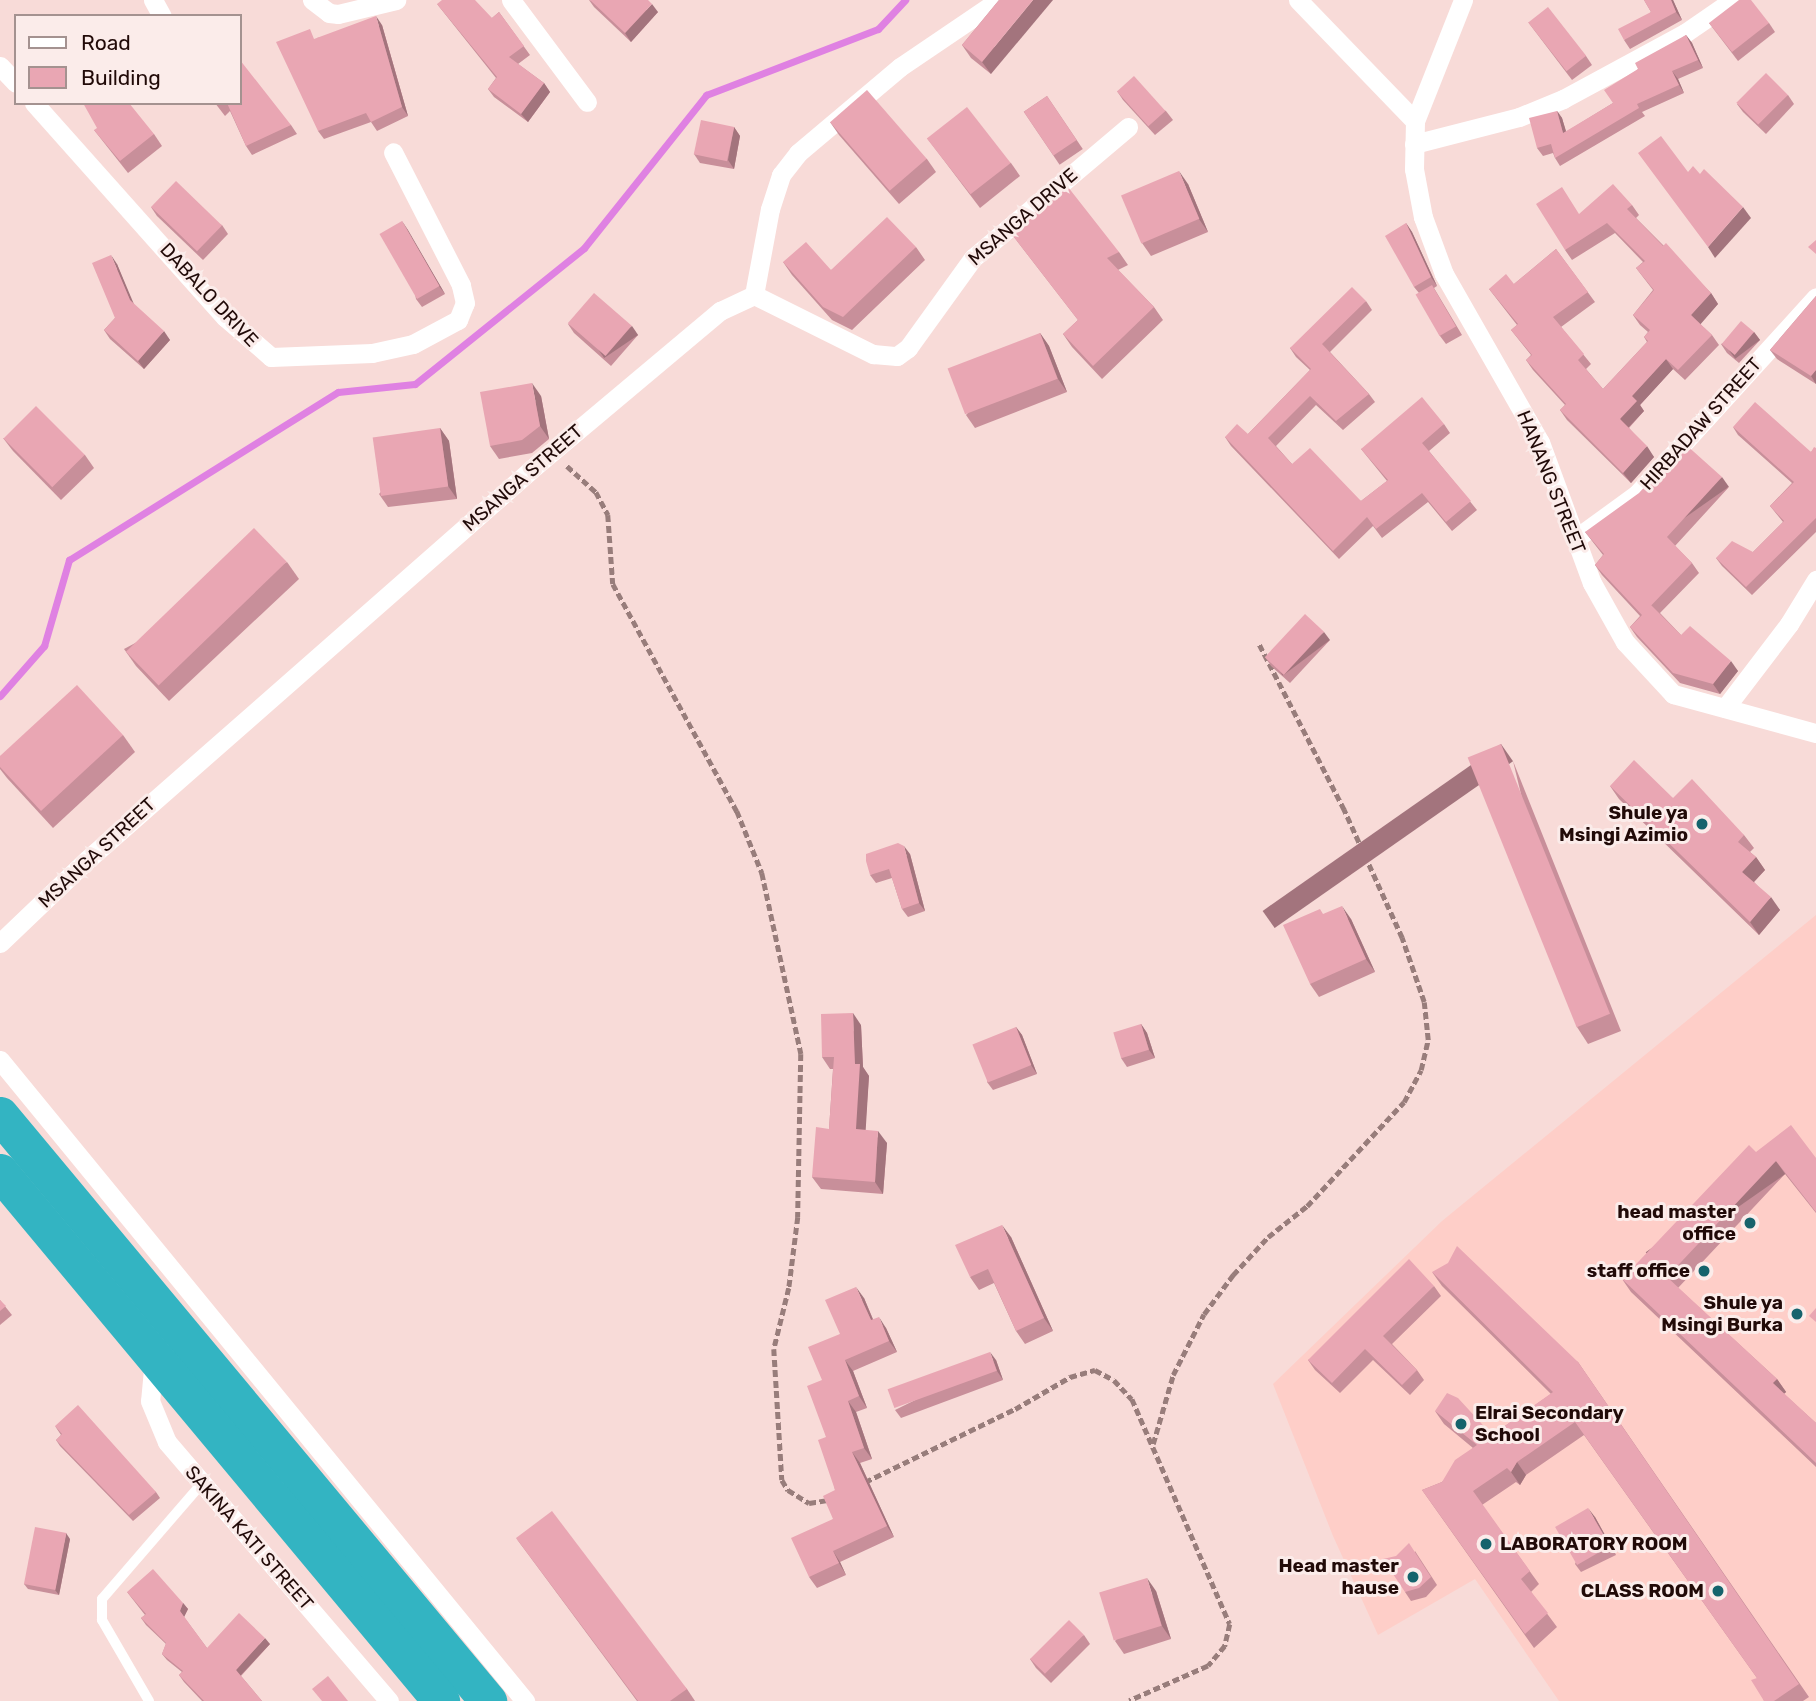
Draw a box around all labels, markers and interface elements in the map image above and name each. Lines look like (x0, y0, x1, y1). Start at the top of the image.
legend (14, 14, 242, 105)
text: Road (81, 30, 131, 55)
text: Building (81, 65, 161, 90)
street label: MSANGA DRIVE (964, 163, 1082, 271)
street label: DABALO DRIVE (155, 238, 263, 352)
street label: HIRBADAW STREET (1635, 353, 1767, 495)
street label: HANANG STREET (1512, 407, 1590, 557)
street label: MSANGA STREET (458, 420, 588, 536)
street label: MSANGA STREET (34, 793, 160, 913)
place label: Shule ya Msingi Azimio (1559, 802, 1688, 846)
marker: Shule ya Msingi Azimio (1694, 816, 1710, 832)
place label: head master office (1617, 1201, 1736, 1245)
marker: head master office (1742, 1215, 1758, 1231)
place label: staff office (1586, 1260, 1690, 1282)
marker: staff office (1696, 1263, 1712, 1279)
place label: Shule ya Msingi Burka (1661, 1292, 1783, 1336)
marker: Shule ya Msingi Burka (1789, 1306, 1805, 1322)
place label: Elrai Secondary School (1475, 1402, 1624, 1446)
marker: Elrai Secondary School (1453, 1416, 1469, 1432)
street label: SAKINA KATI STREET (180, 1461, 318, 1615)
place label: LABORATORY ROOM (1500, 1533, 1688, 1555)
marker: LABORATORY ROOM (1478, 1536, 1494, 1552)
place label: Head master hause (1278, 1555, 1399, 1599)
marker: Head master hause (1405, 1569, 1421, 1585)
place label: CLASS ROOM (1581, 1580, 1704, 1602)
marker: CLASS ROOM (1710, 1583, 1726, 1599)

